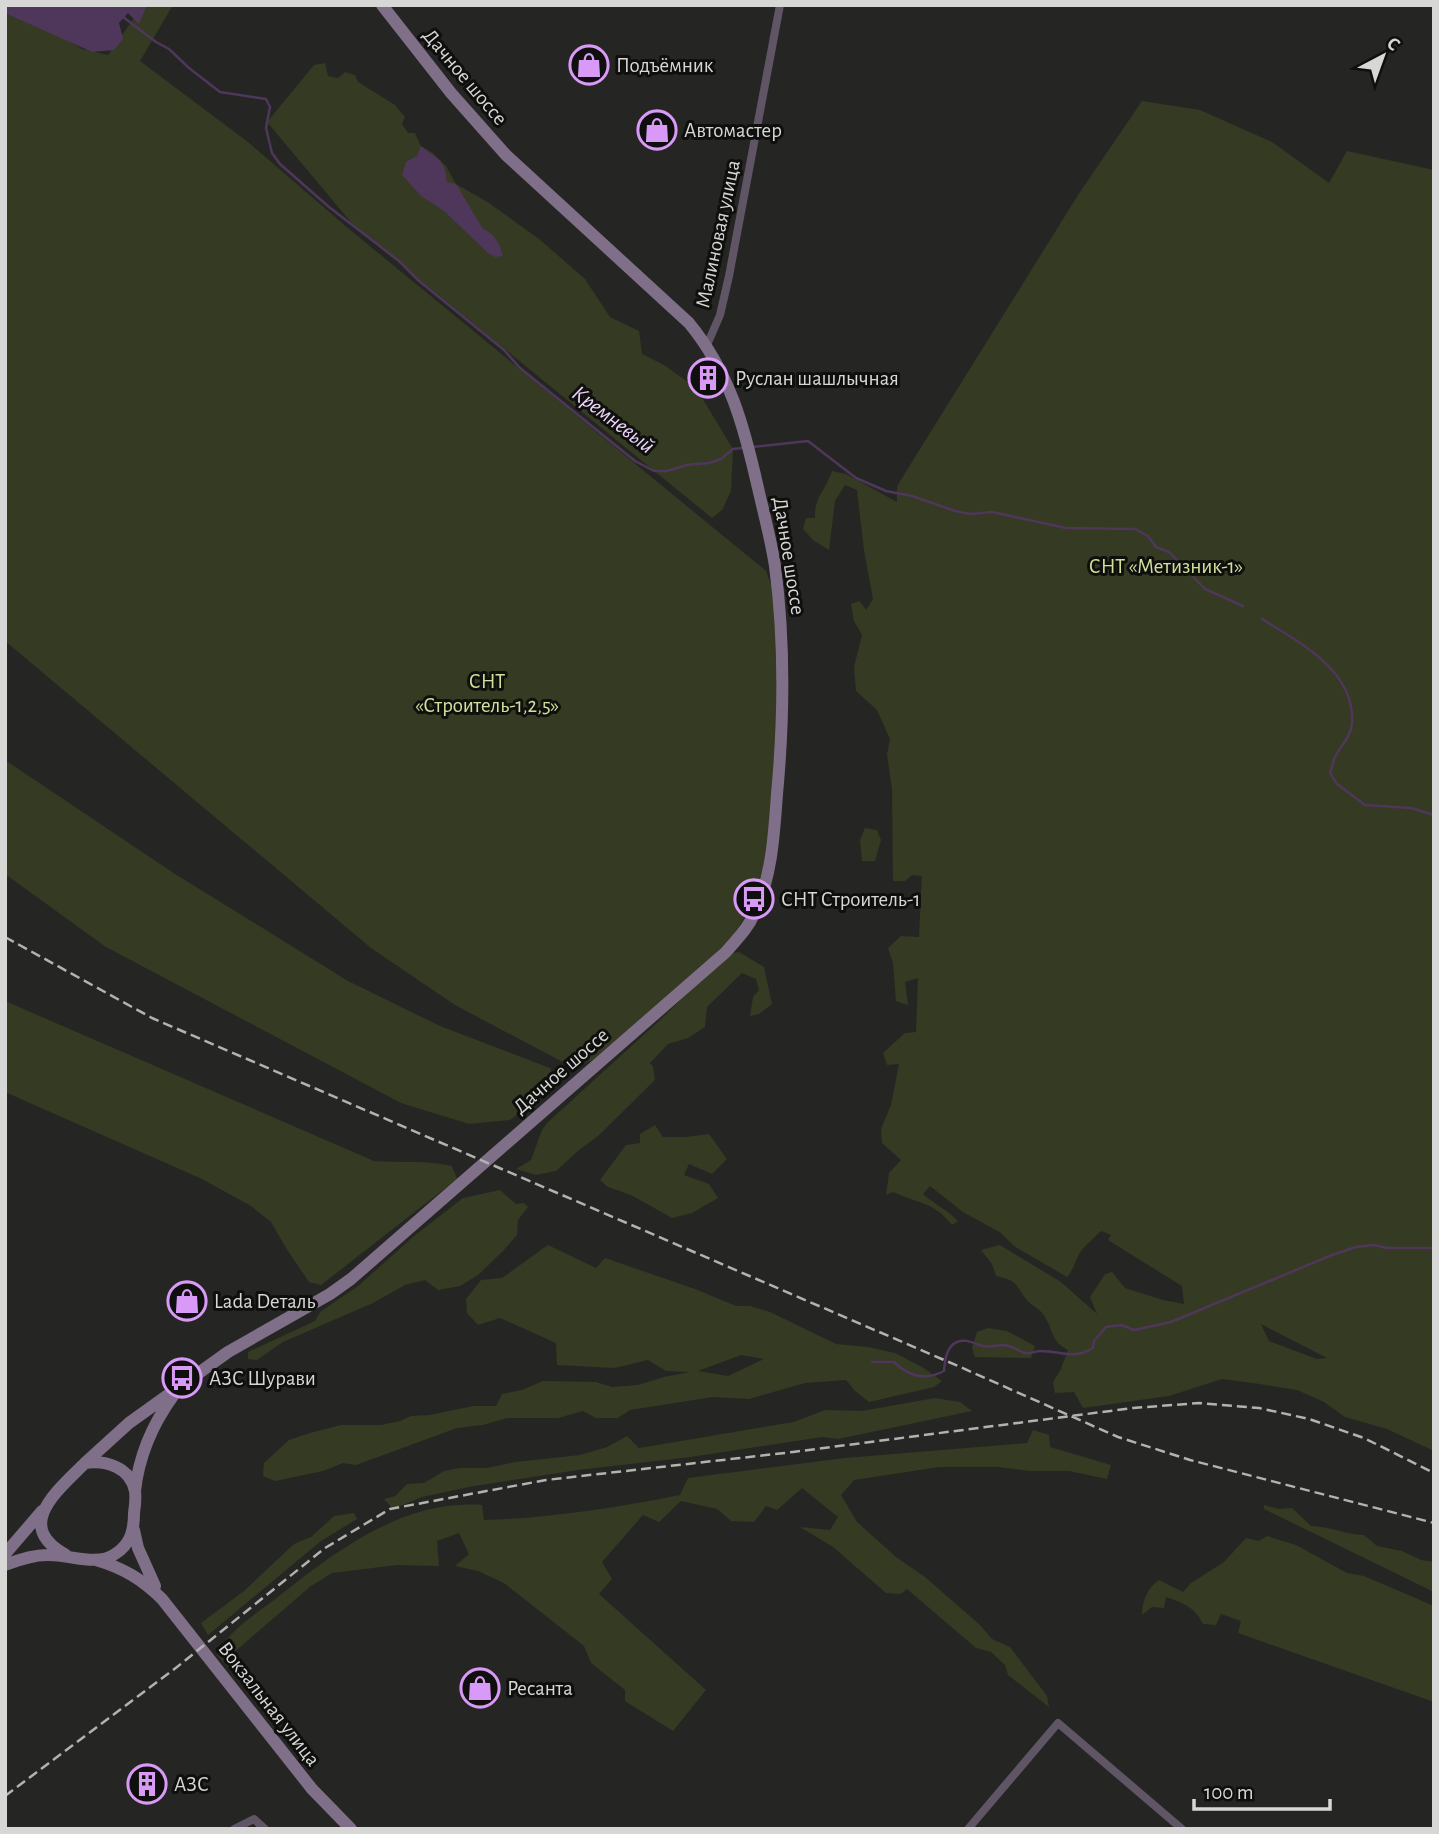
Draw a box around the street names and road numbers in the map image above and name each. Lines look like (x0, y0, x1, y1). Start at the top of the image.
street label: Дачное шоссе (419, 25, 511, 129)
street label: Малиновая улица (692, 158, 744, 310)
street label: Дачное шоссе (769, 496, 809, 616)
street label: Дачное шоссе (509, 1024, 613, 1118)
street label: Вокзальная улица (214, 1638, 324, 1770)

